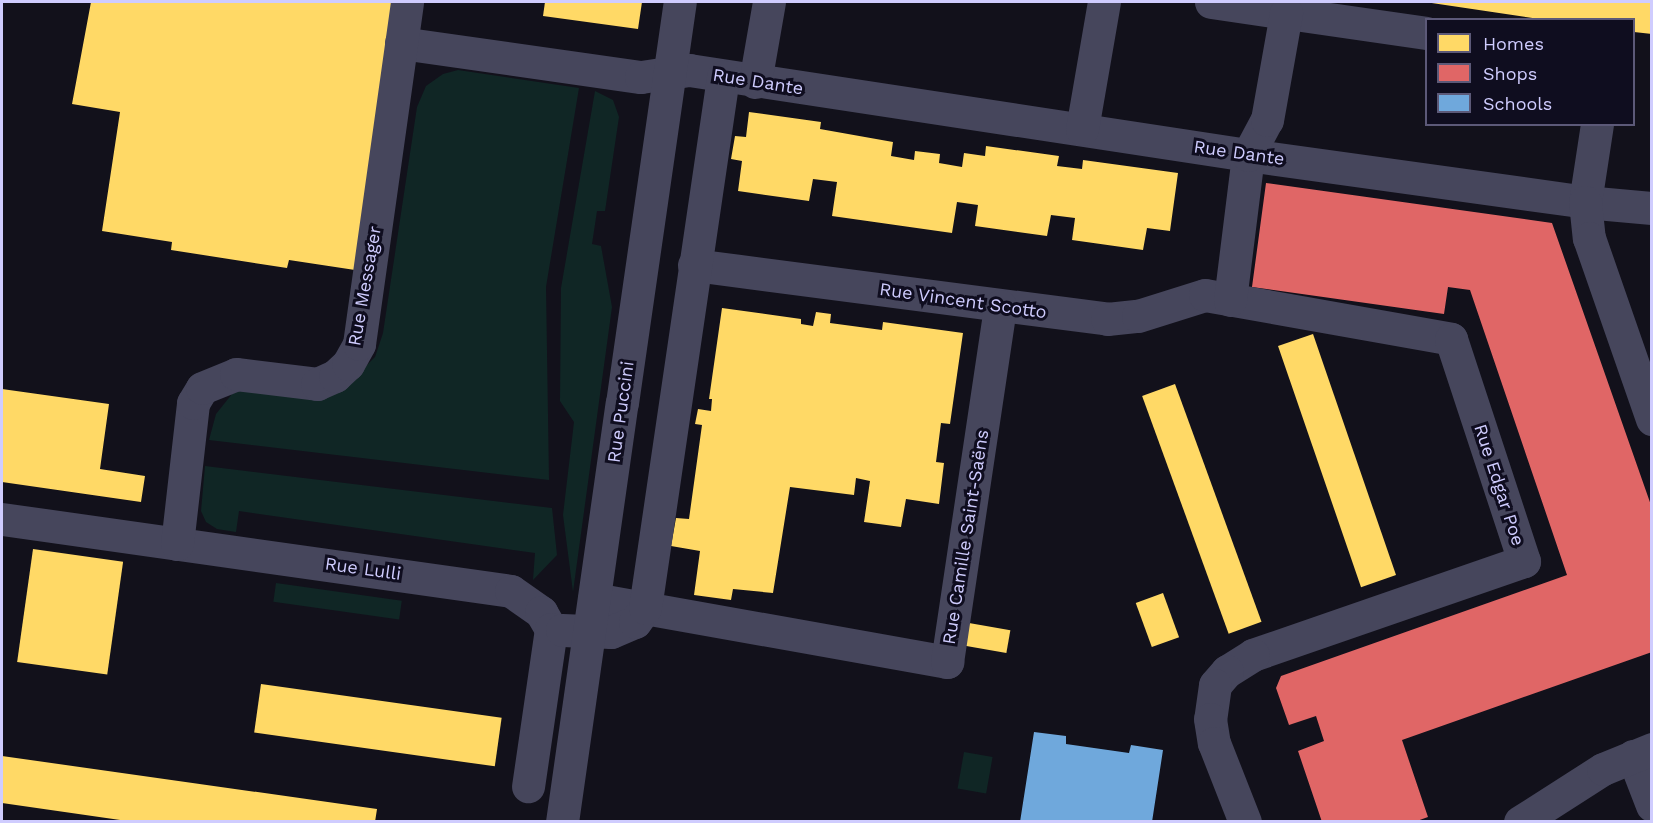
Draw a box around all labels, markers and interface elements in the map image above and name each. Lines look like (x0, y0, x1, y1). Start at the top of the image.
legend (1425, 18, 1635, 126)
text: Homes (1483, 33, 1544, 54)
text: Shops (1483, 63, 1537, 84)
street label: Rue Dante (711, 64, 805, 100)
text: Schools (1483, 93, 1552, 114)
street label: Rue Dante (1192, 136, 1286, 170)
street label: Rue Messager (344, 224, 386, 348)
street label: Rue Vincent Scotto (878, 279, 1048, 323)
street label: Rue Puccini (603, 360, 639, 464)
street label: Rue Edgar Poe (1469, 421, 1529, 549)
street label: Rue Camille Saint-Saëns (938, 428, 994, 646)
street label: Rue Lulli (323, 553, 403, 585)

